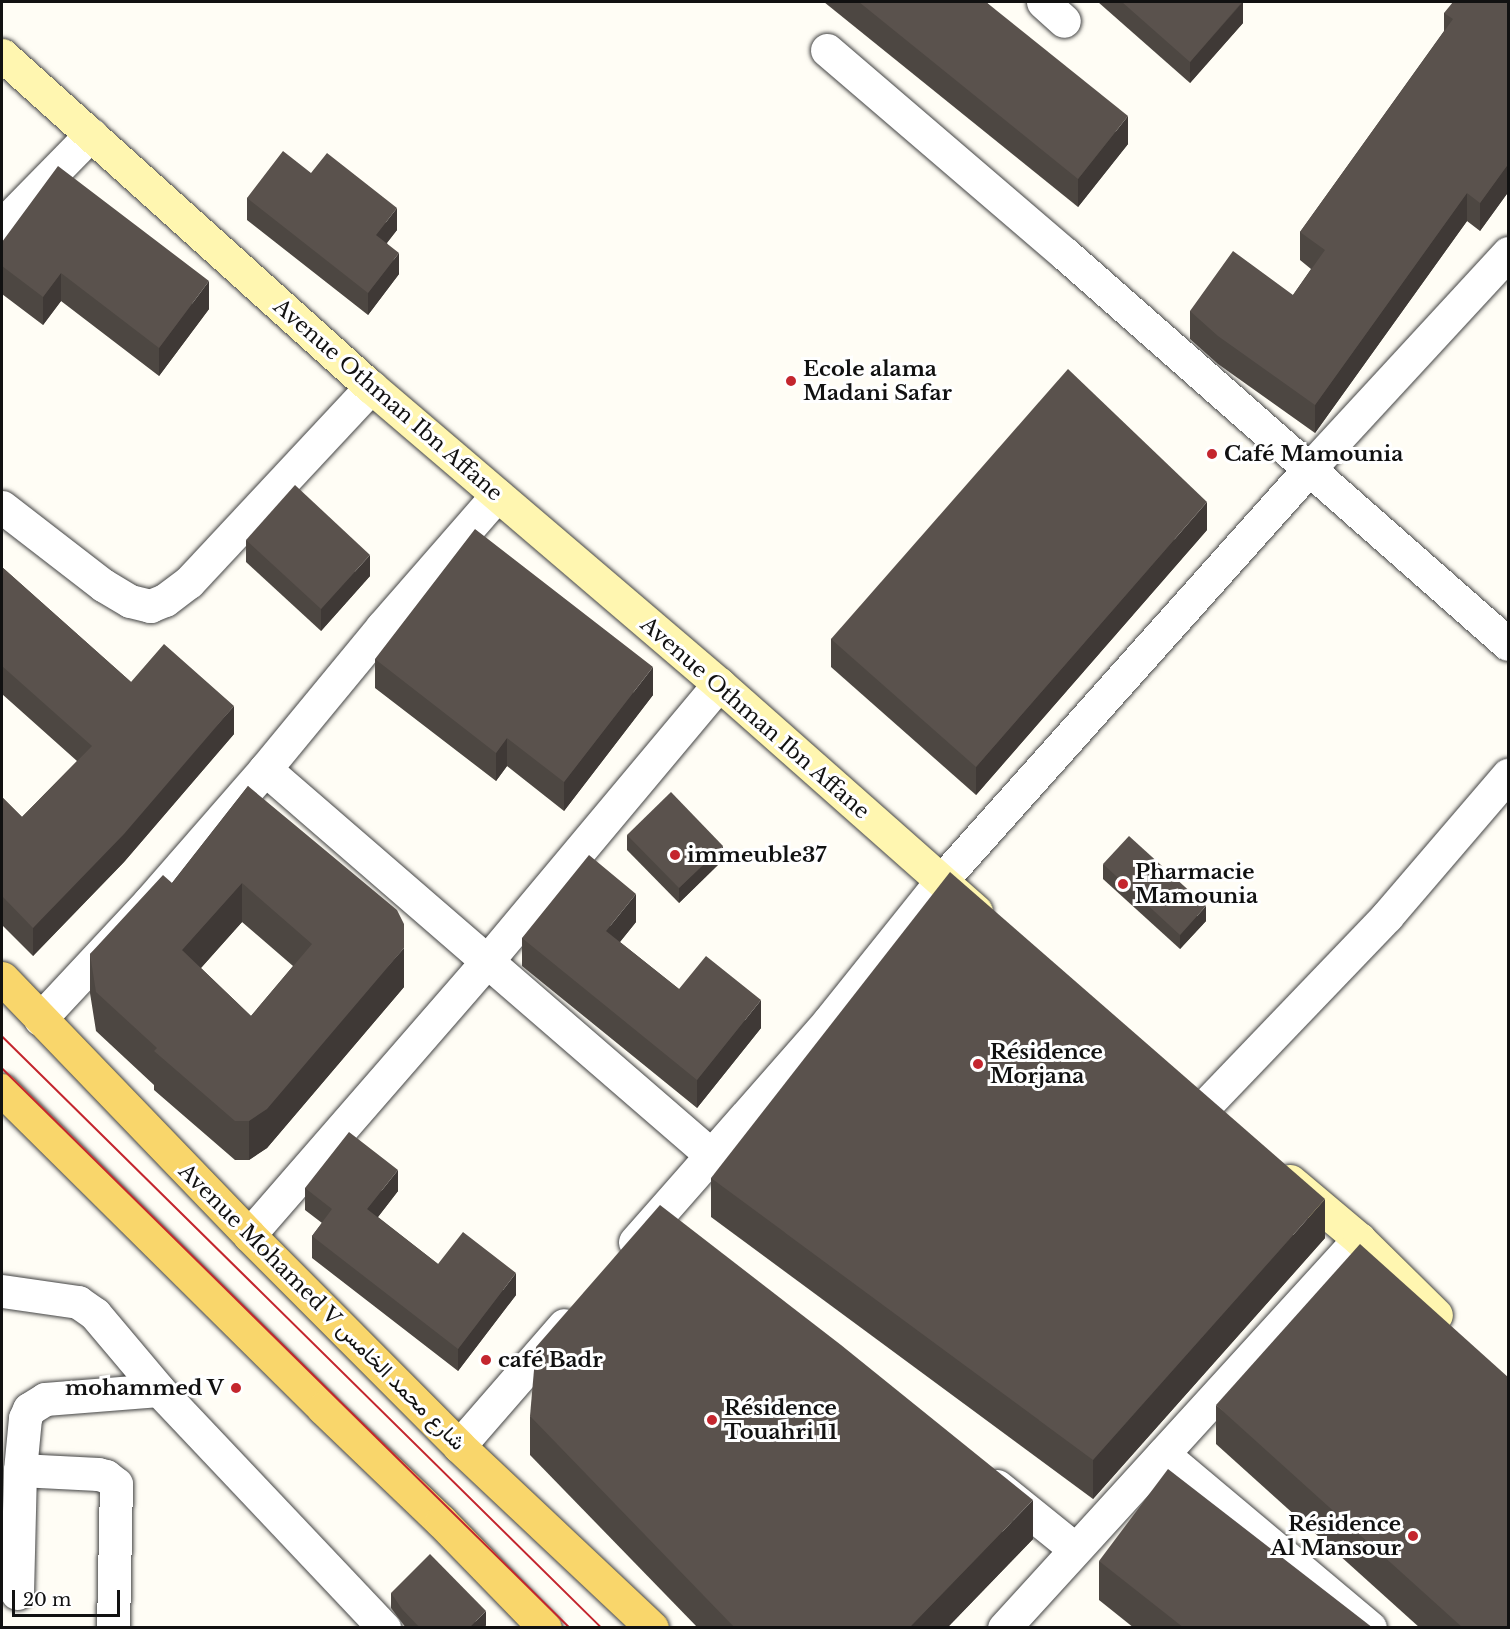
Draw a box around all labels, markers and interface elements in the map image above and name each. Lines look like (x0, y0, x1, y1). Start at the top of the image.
street label: Avenue Othman Ibn Affane (268, 294, 508, 506)
place label: Ecole alama Madani Safar (803, 356, 952, 406)
marker: Ecole alama Madani Safar (784, 374, 798, 388)
place label: Café Mamounia (1224, 441, 1403, 467)
marker: Café Mamounia (1205, 447, 1219, 461)
street label: Avenue Othman Ibn Affane (635, 612, 875, 824)
place label: immeuble37 (687, 842, 826, 868)
marker: immeuble37 (668, 848, 682, 862)
place label: Pharmacie Mamounia (1135, 859, 1258, 909)
marker: Pharmacie Mamounia (1116, 877, 1130, 891)
place label: Résidence Morjana (990, 1039, 1103, 1089)
marker: Résidence Morjana (971, 1057, 985, 1071)
street label: Avenue Mohamed V شارع محمد الخامس (173, 1158, 471, 1456)
place label: café Badr (498, 1347, 603, 1373)
marker: café Badr (479, 1353, 493, 1367)
place label: mohammed V (64, 1375, 224, 1401)
marker: mohammed V (229, 1381, 243, 1395)
place label: Résidence Touahri 11 (724, 1395, 837, 1445)
marker: Résidence Touahri 11 (705, 1413, 719, 1427)
place label: Résidence Al Mansour (1271, 1511, 1401, 1561)
marker: Résidence Al Mansour (1406, 1529, 1420, 1543)
scale bar (15, 1578, 123, 1616)
text: 20 m (23, 1589, 71, 1611)

